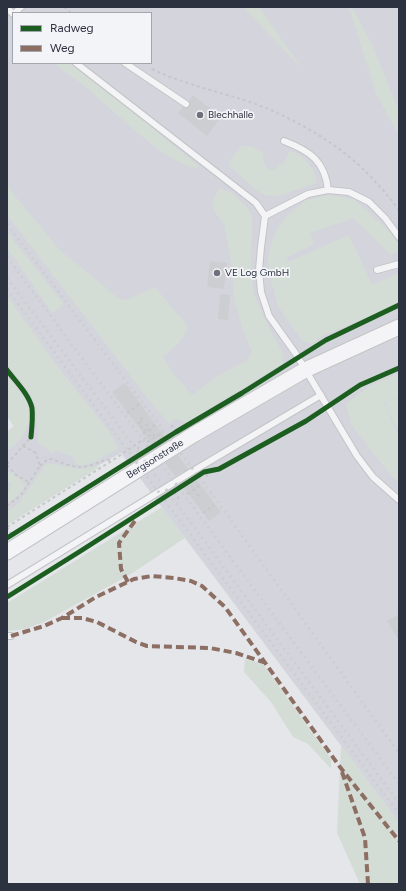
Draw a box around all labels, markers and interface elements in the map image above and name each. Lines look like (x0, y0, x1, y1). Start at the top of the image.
legend (12, 12, 152, 64)
text: Radweg (50, 21, 94, 35)
text: Weg (50, 41, 75, 55)
place label: Blechhalle (208, 109, 253, 121)
marker: Blechhalle (195, 110, 205, 120)
place label: VE Log GmbH (225, 267, 289, 279)
marker: VE Log GmbH (212, 268, 222, 278)
street label: Bergsonstraße (124, 437, 186, 481)

